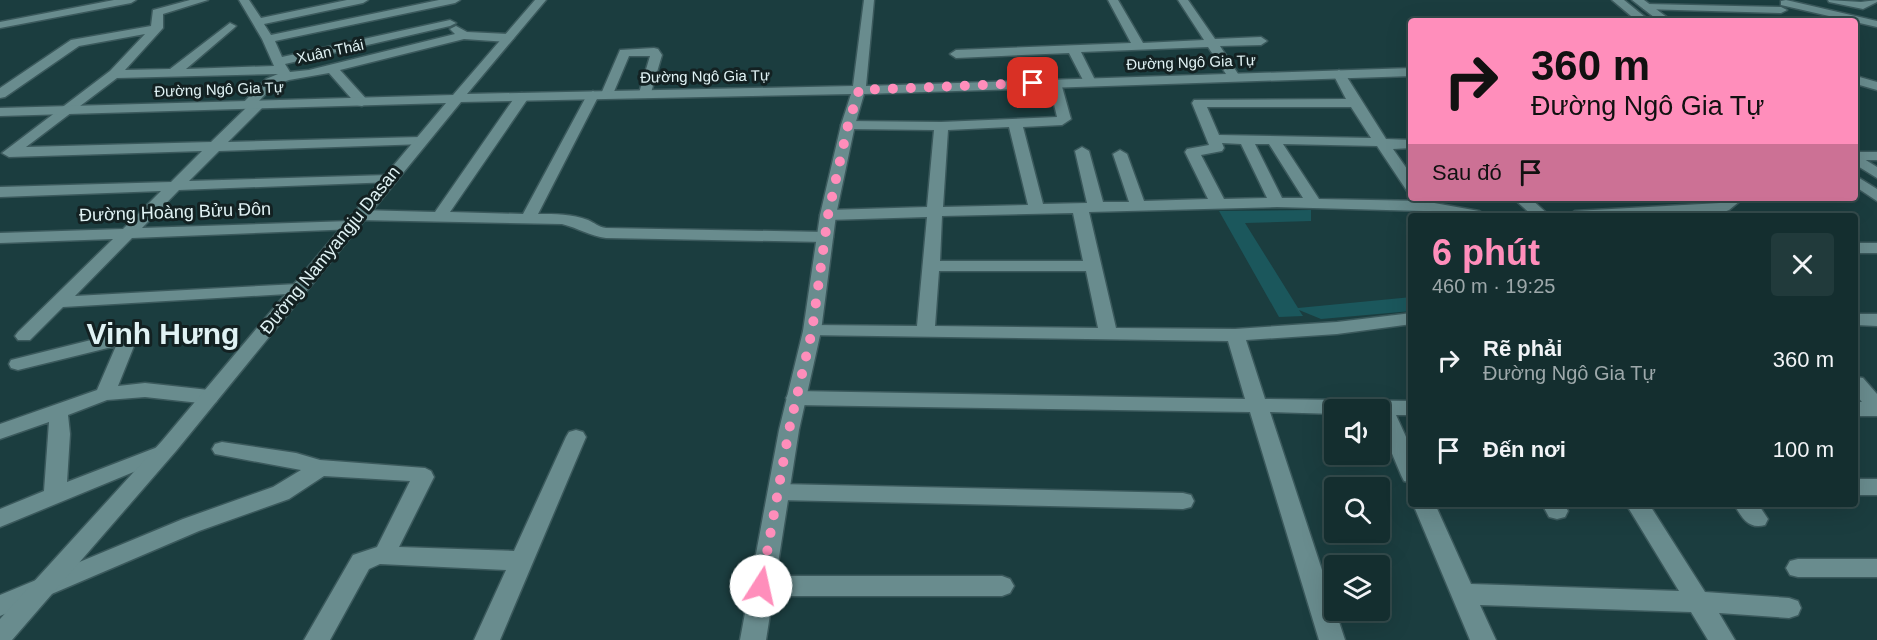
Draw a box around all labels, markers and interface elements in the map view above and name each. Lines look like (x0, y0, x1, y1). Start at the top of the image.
street label: Xuân Thái (295, 36, 365, 66)
icon: right (1432, 42, 1510, 120)
text: 360 m (1531, 42, 1650, 89)
street label: Đường Ngô Gia Tự (1126, 51, 1256, 73)
pin (1007, 57, 1058, 108)
street label: Đường Ngô Gia Tự (640, 66, 770, 86)
icon: arrive (1016, 66, 1049, 99)
street label: Đường Ngô Gia Tự (154, 78, 284, 100)
text: Đường Ngô Gia Tự (1531, 91, 1764, 121)
icon: arrive (1514, 156, 1547, 189)
text: Sau đó (1432, 160, 1502, 185)
street label: Đường Namyangju Dasan (256, 162, 404, 338)
street label: Đường Hoàng Bửu Đôn (79, 199, 271, 225)
text: 6 phút (1432, 232, 1540, 273)
button: close (1771, 233, 1834, 296)
text: 460 m · 19:25 (1432, 275, 1555, 297)
district label: Vinh Hưng (87, 317, 239, 350)
text: Rẽ phải (1483, 336, 1562, 361)
icon: right (1432, 344, 1465, 377)
text: 360 m (1773, 347, 1834, 372)
text: Đường Ngô Gia Tự (1483, 362, 1656, 384)
map controls (1324, 399, 1390, 621)
button: sound (1324, 399, 1390, 465)
icon: arrive (1432, 434, 1465, 467)
text: Đến nơi (1483, 437, 1566, 462)
text: 100 m (1773, 437, 1834, 462)
button: search (1324, 477, 1390, 543)
position arrow (729, 554, 793, 618)
button: layers (1324, 555, 1390, 621)

